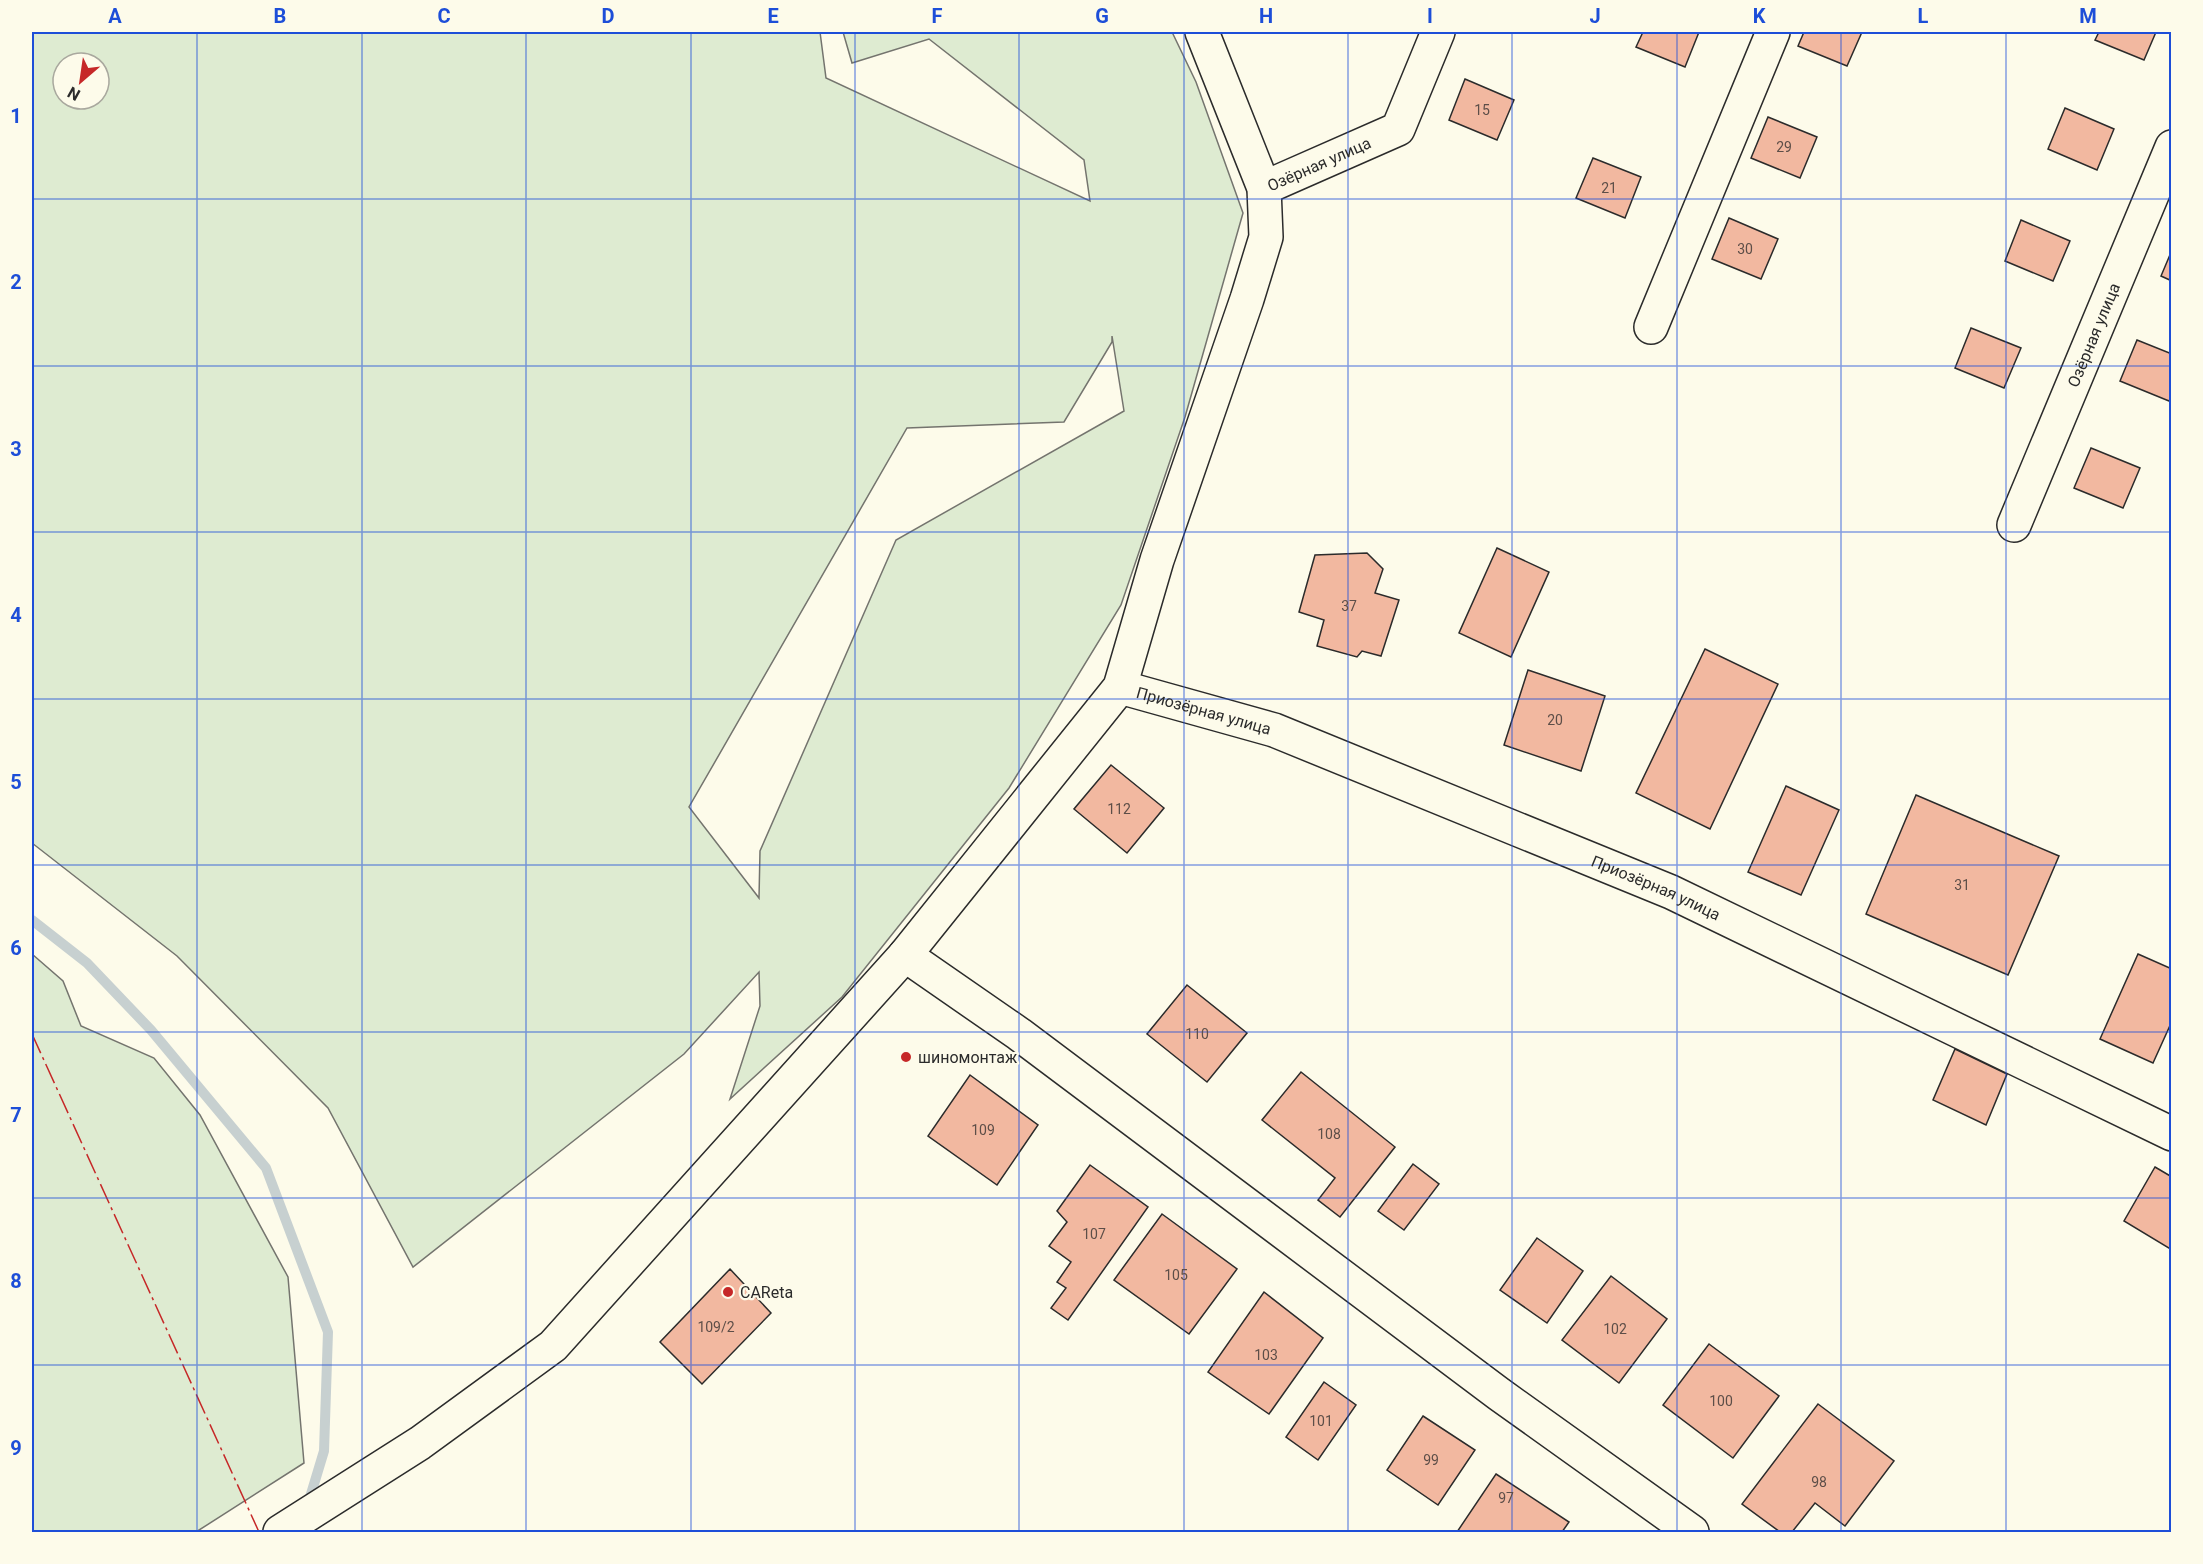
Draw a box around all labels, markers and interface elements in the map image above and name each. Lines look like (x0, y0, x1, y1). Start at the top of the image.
text: A (108, 4, 122, 28)
text: B (274, 4, 286, 28)
text: C (437, 4, 451, 28)
text: D (602, 4, 615, 28)
text: E (767, 4, 779, 28)
text: F (932, 4, 943, 28)
text: G (1095, 4, 1109, 28)
text: H (1259, 4, 1273, 28)
text: I (1427, 4, 1433, 28)
text: J (1589, 4, 1601, 28)
text: K (1753, 4, 1766, 28)
text: L (1918, 4, 1929, 28)
text: M (2079, 4, 2097, 28)
north arrow (51, 51, 111, 111)
text: N (64, 83, 84, 105)
house number: 15 (1474, 102, 1490, 118)
text: 1 (10, 104, 22, 128)
street label: Озёрная улица (1264, 133, 1374, 195)
house number: 29 (1776, 139, 1792, 155)
house number: 21 (1601, 180, 1617, 196)
house number: 30 (1737, 241, 1753, 257)
text: 2 (10, 270, 22, 294)
street label: Озёрная улица (2064, 280, 2124, 390)
text: 3 (10, 437, 22, 461)
house number: 37 (1341, 598, 1357, 614)
text: 4 (10, 603, 22, 627)
street label: Приозёрная улица (1134, 683, 1273, 739)
house number: 20 (1547, 712, 1563, 728)
text: 5 (10, 770, 22, 794)
house number: 112 (1107, 801, 1131, 817)
street label: Приозёрная улица (1588, 851, 1723, 924)
house number: 31 (1954, 877, 1970, 893)
text: 6 (10, 936, 22, 960)
house number: 110 (1185, 1026, 1209, 1042)
place label: шиномонтаж (918, 1048, 1018, 1067)
marker: шиномонтаж (899, 1050, 913, 1064)
text: 7 (10, 1103, 22, 1127)
house number: 109 (971, 1122, 995, 1138)
house number: 108 (1317, 1126, 1341, 1142)
house number: 107 (1082, 1226, 1106, 1242)
house number: 105 (1164, 1267, 1188, 1283)
text: 8 (10, 1269, 22, 1293)
place label: CAReta (740, 1283, 793, 1302)
marker: CAReta (721, 1285, 735, 1299)
house number: 109/2 (697, 1319, 735, 1335)
house number: 102 (1603, 1321, 1627, 1337)
house number: 103 (1254, 1347, 1278, 1363)
house number: 100 (1709, 1393, 1733, 1409)
house number: 101 (1309, 1413, 1333, 1429)
text: 9 (10, 1436, 22, 1460)
house number: 99 (1423, 1452, 1439, 1468)
house number: 98 (1811, 1474, 1827, 1490)
house number: 97 (1498, 1490, 1514, 1506)

